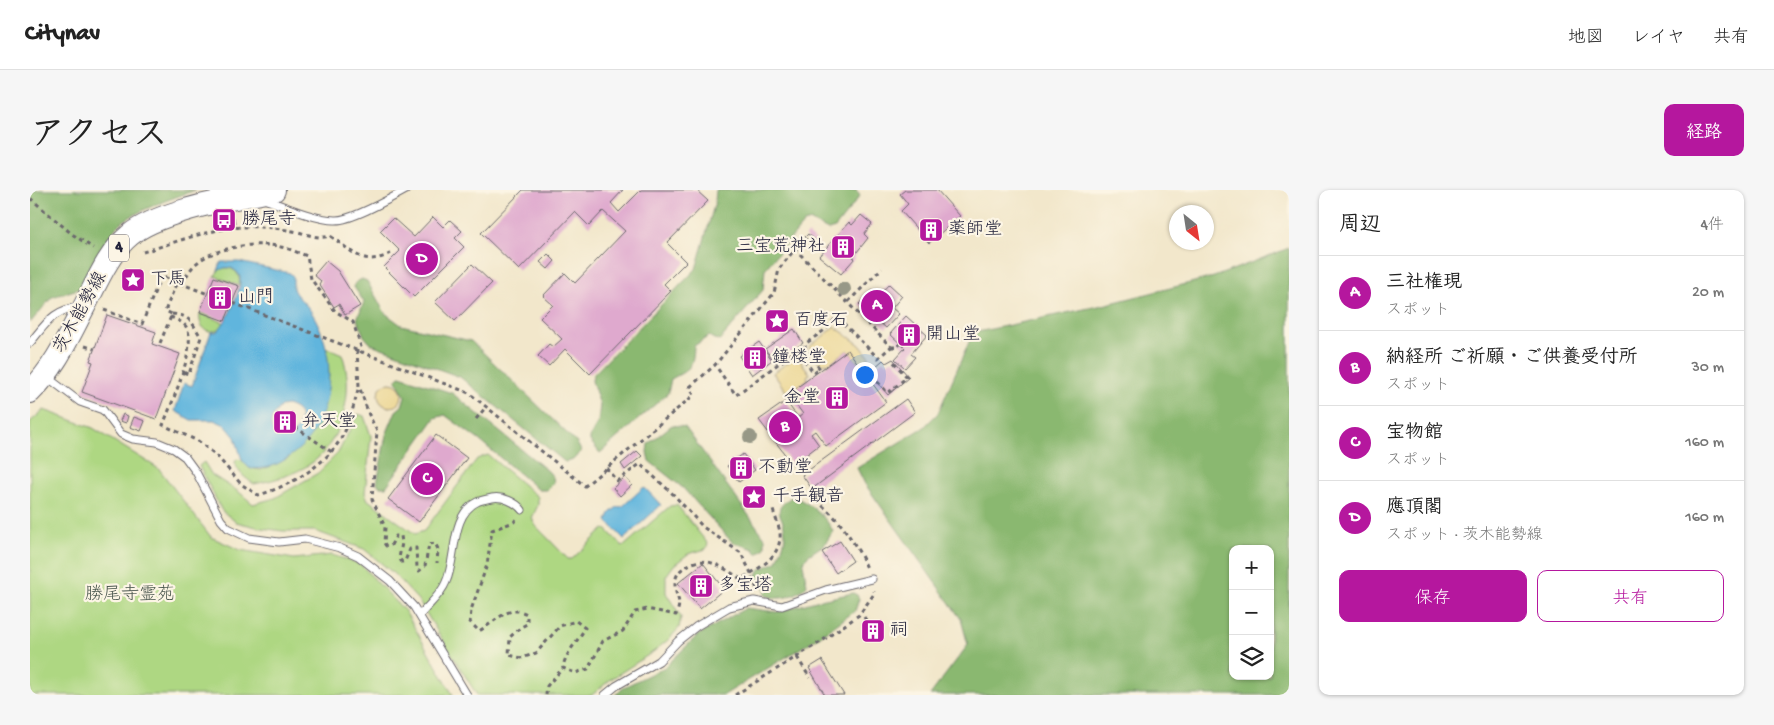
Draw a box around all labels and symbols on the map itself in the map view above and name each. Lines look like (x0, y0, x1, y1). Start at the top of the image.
north arrow (1169, 205, 1214, 250)
bus stop icon: 勝尾寺 (211, 207, 237, 233)
place label: 勝尾寺 (242, 209, 296, 231)
building icon: 薬師堂 (918, 217, 944, 243)
place label: 薬師堂 (948, 219, 1002, 241)
road number: 4 (109, 234, 129, 262)
building icon: 三宝荒神社 (830, 234, 856, 260)
place label: 三宝荒神社 (736, 236, 826, 258)
pin: D (406, 240, 438, 278)
place icon: 下馬 (120, 267, 146, 293)
street label: 茨木能勢線 (49, 268, 112, 357)
place label: 下馬 (150, 270, 186, 291)
building icon: 山門 (207, 285, 233, 311)
pin: A (861, 287, 893, 325)
place label: 山門 (238, 288, 274, 309)
place icon: 百度石 (764, 308, 790, 334)
place label: 百度石 (794, 310, 848, 332)
building icon: 開山堂 (896, 322, 922, 348)
place label: 開山堂 (926, 324, 980, 346)
building icon: 鐘楼堂 (742, 345, 768, 371)
place label: 鐘楼堂 (772, 347, 826, 369)
your location (852, 362, 878, 388)
building icon: 金堂 (824, 385, 850, 411)
place label: 金堂 (784, 387, 820, 409)
pin: B (769, 408, 801, 446)
building icon: 弁天堂 (272, 409, 298, 435)
place label: 弁天堂 (302, 411, 356, 433)
building icon: 不動堂 (728, 455, 754, 481)
place label: 不動堂 (758, 457, 812, 479)
pin: C (411, 460, 443, 498)
place icon: 千手観音 (741, 484, 767, 510)
place label: 千手観音 (772, 486, 844, 508)
building icon: 多宝塔 (688, 573, 714, 599)
place label: 多宝塔 (718, 575, 772, 597)
park label: 勝尾寺霊苑 (85, 584, 175, 606)
building icon: 祠 (860, 618, 886, 644)
place label: 祠 (890, 621, 908, 642)

